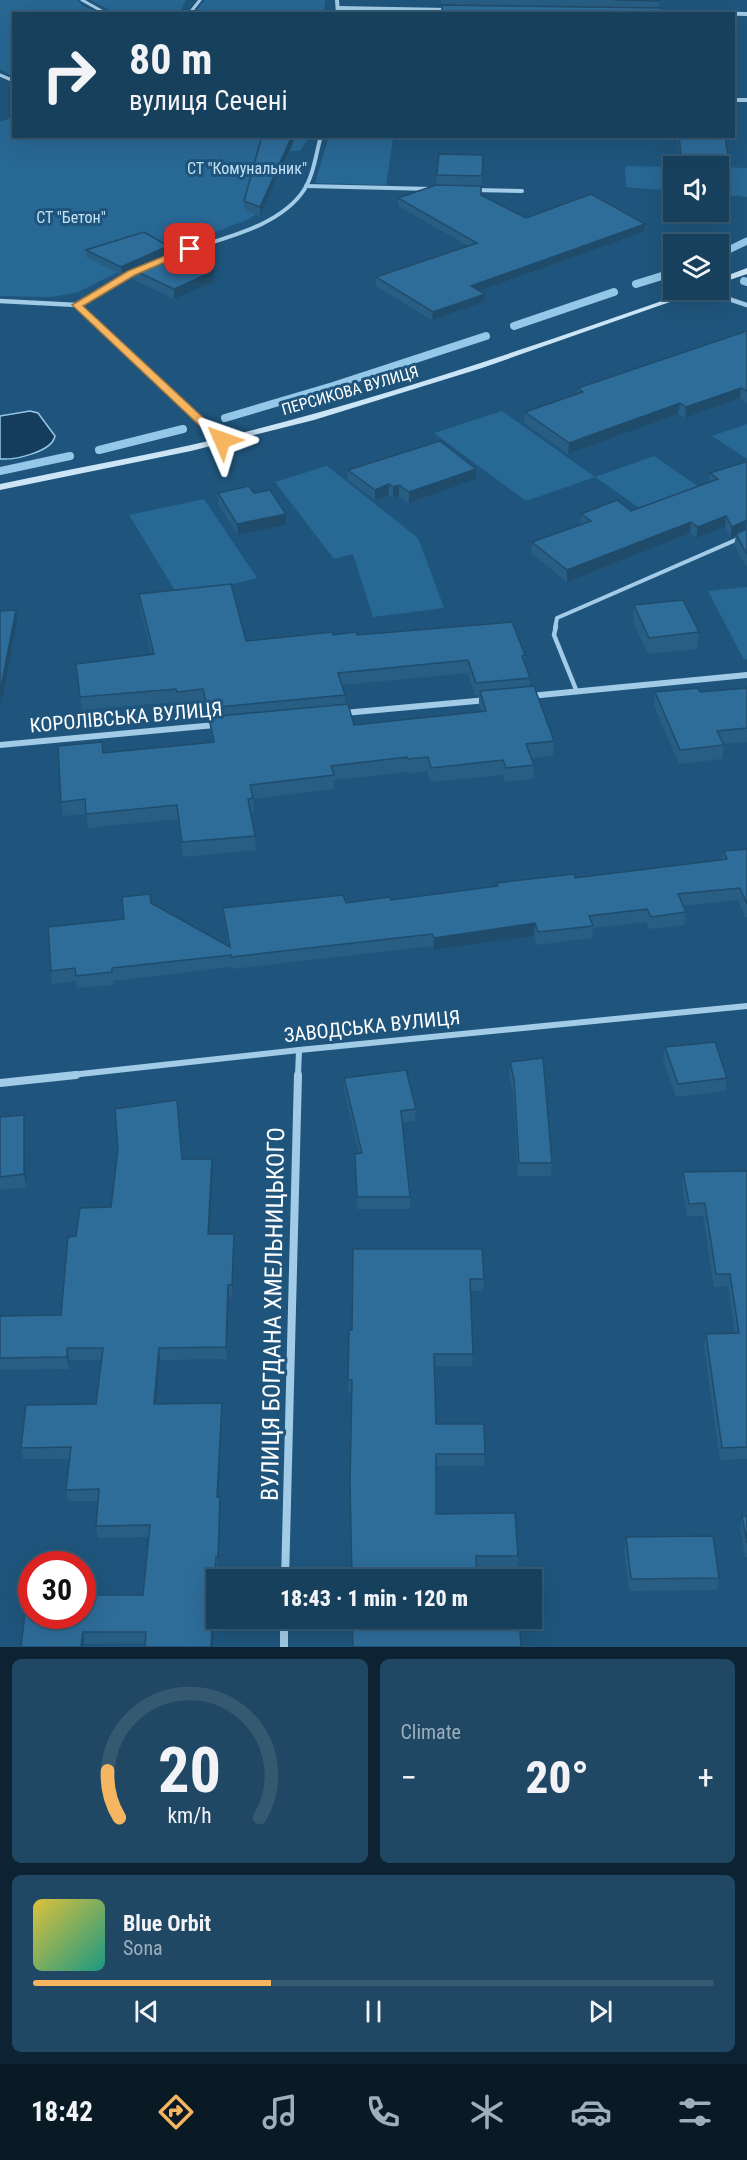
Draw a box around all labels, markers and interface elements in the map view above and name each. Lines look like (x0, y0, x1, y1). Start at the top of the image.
text: 80 m (129, 35, 212, 84)
icon: right (30, 36, 108, 114)
text: вулиця Сечені (129, 85, 288, 117)
map controls (663, 156, 729, 300)
button: sound (663, 156, 729, 222)
park label: СТ "Комунальник" (187, 159, 307, 178)
park label: СТ "Бетон" (36, 208, 106, 227)
pin (164, 223, 215, 274)
icon: arrive (173, 232, 206, 265)
button: layers (663, 234, 729, 300)
street label: ПЕРСИКОВА ВУЛИЦЯ (279, 362, 421, 419)
position arrow (190, 408, 254, 472)
street label: КОРОЛІВСЬКА ВУЛИЦЯ (29, 697, 223, 737)
street label: ЗАВОДСЬКА ВУЛИЦЯ (283, 1005, 461, 1047)
street label: ВУЛИЦЯ БОГДАНА ХМЕЛЬНИЦЬКОГО (256, 1127, 290, 1501)
speed limit sign: 30 (18, 1551, 96, 1629)
text: 18:43 · 1 min · 120 m (280, 1586, 468, 1611)
text: Climate (401, 1720, 461, 1744)
text: 20 (158, 1734, 221, 1807)
text: 20° (526, 1751, 589, 1804)
text: − (401, 1758, 417, 1797)
text: + (698, 1758, 714, 1797)
text: km/h (168, 1803, 212, 1828)
text: Blue Orbit (123, 1911, 211, 1936)
text: Sona (123, 1936, 163, 1960)
icon: previous (130, 1995, 163, 2028)
icon: pause (357, 1995, 390, 2028)
icon: next (584, 1995, 617, 2028)
icon: directions (155, 2091, 197, 2133)
icon: music (259, 2091, 301, 2133)
icon: phone (362, 2091, 404, 2133)
icon: climate (466, 2091, 508, 2133)
icon: car (570, 2091, 612, 2133)
icon: filters (674, 2091, 716, 2133)
text: 18:42 (31, 2096, 93, 2128)

